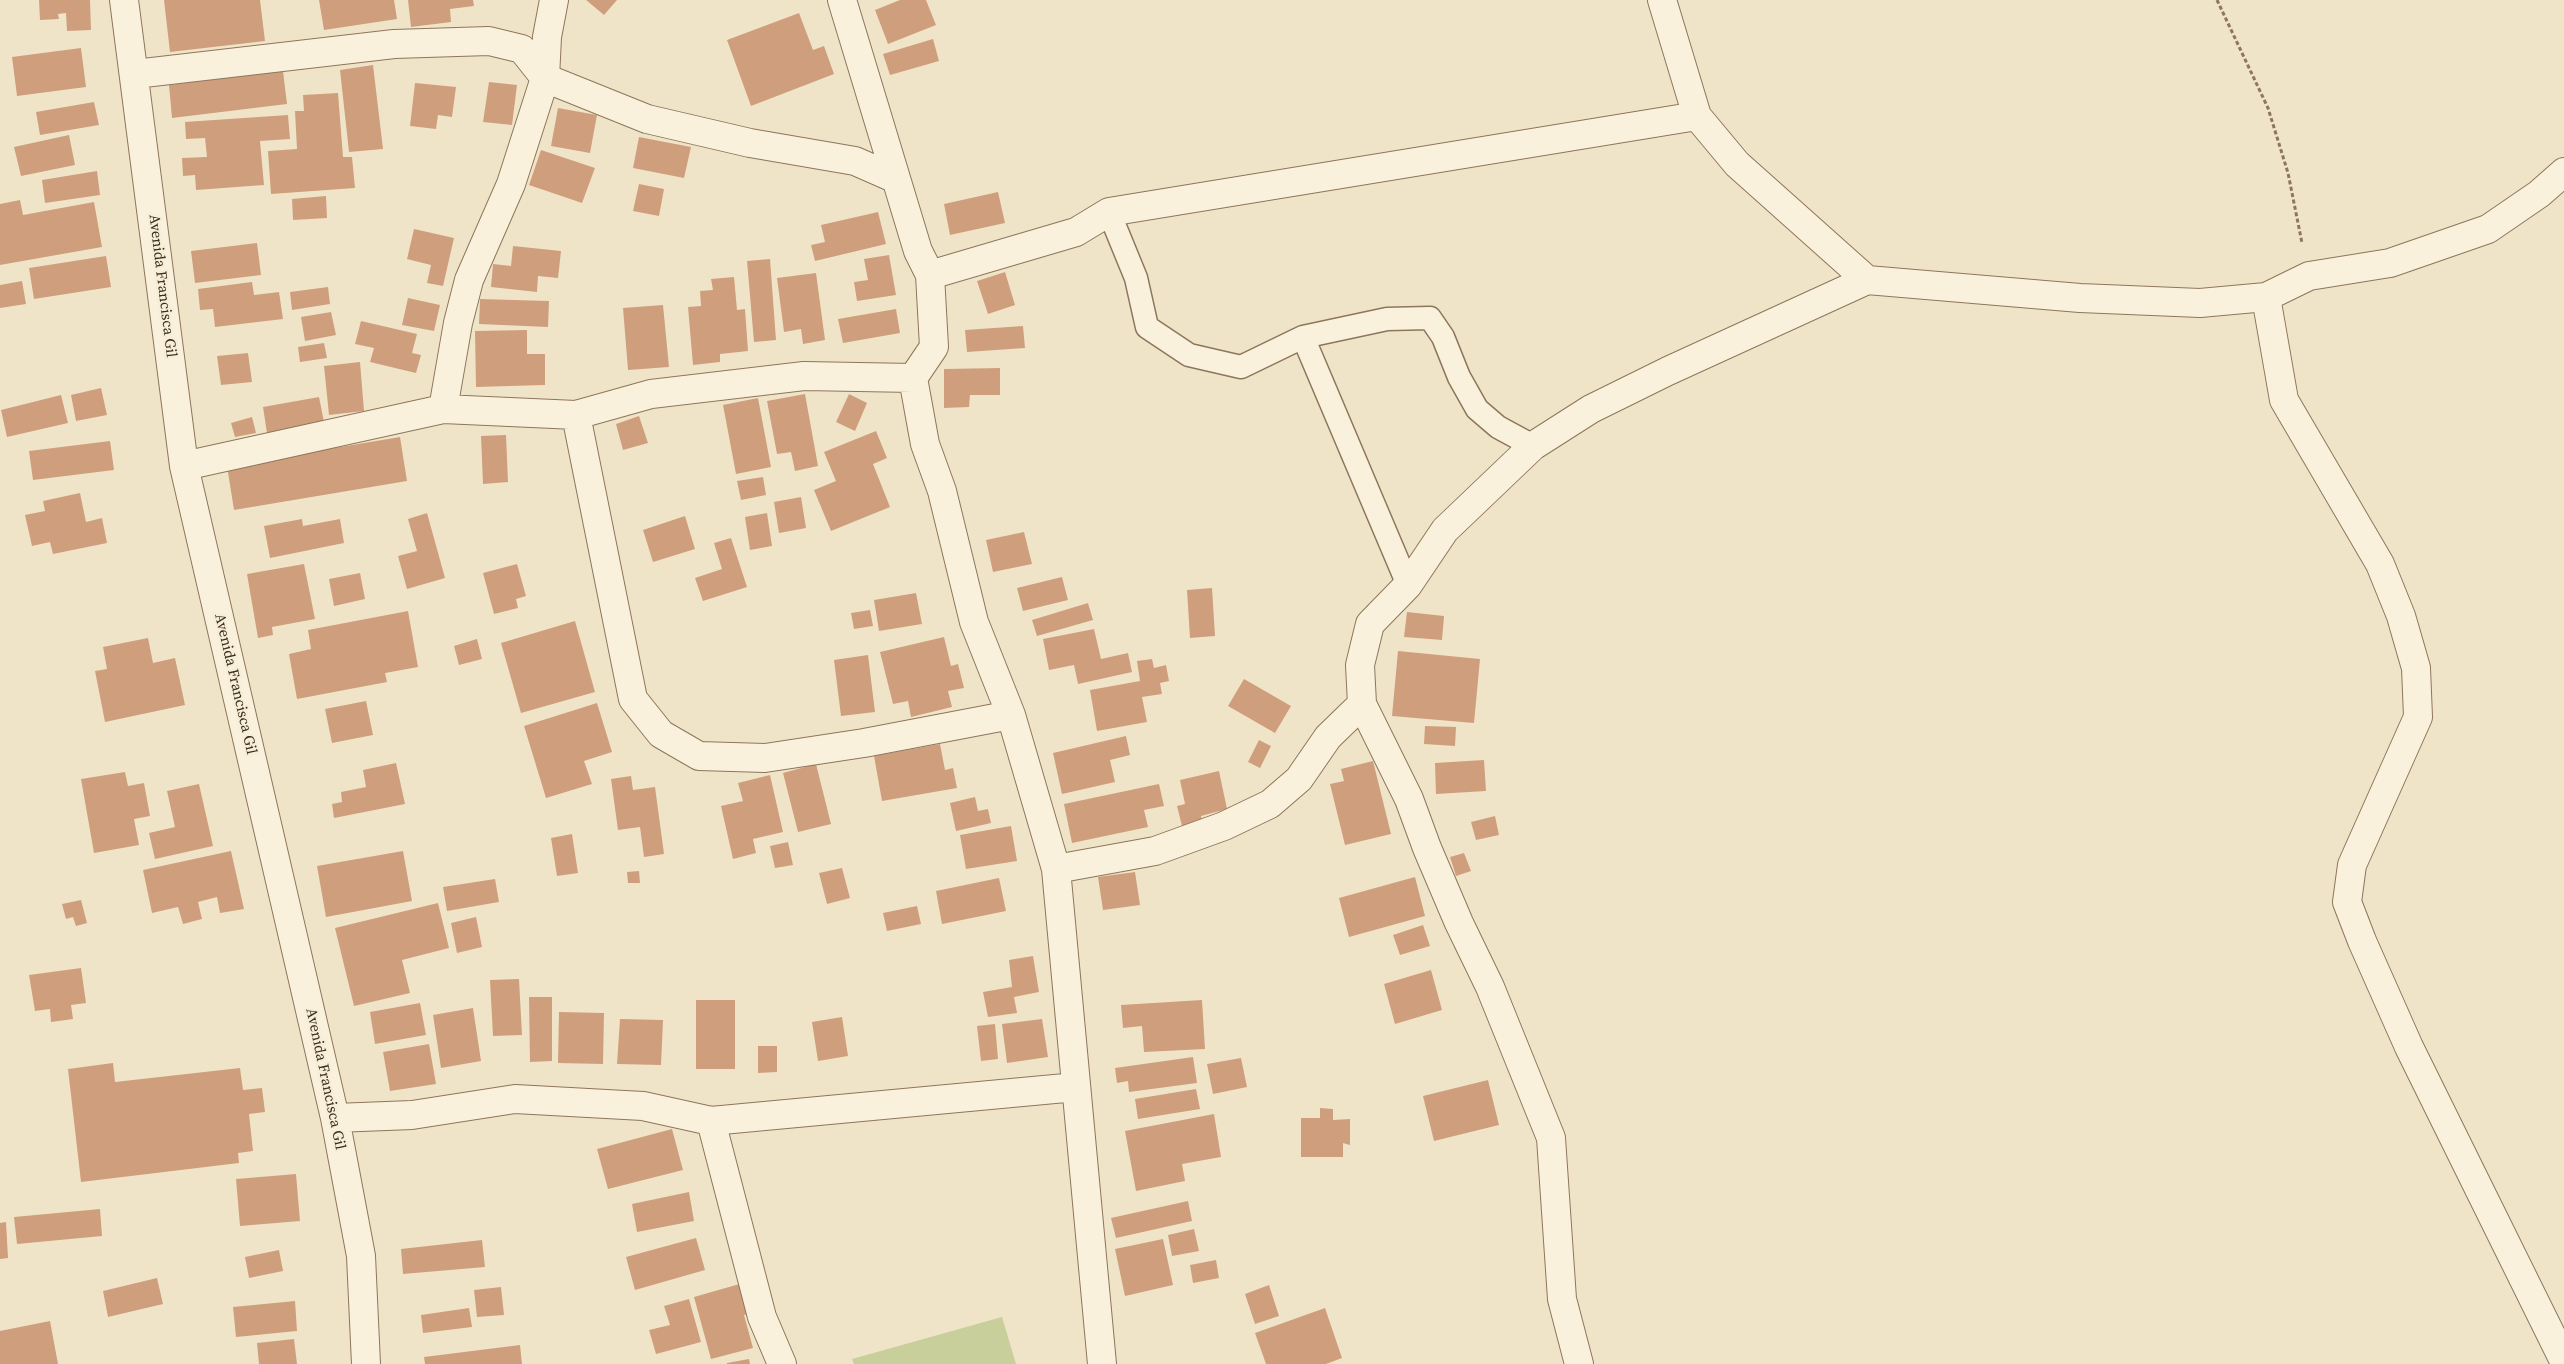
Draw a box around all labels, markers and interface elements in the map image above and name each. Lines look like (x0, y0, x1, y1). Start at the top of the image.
street label: Avenida Francisca Gil (144, 213, 180, 359)
street label: Avenida Francisca Gil (210, 612, 260, 756)
street label: Avenida Francisca Gil (301, 1007, 349, 1151)

